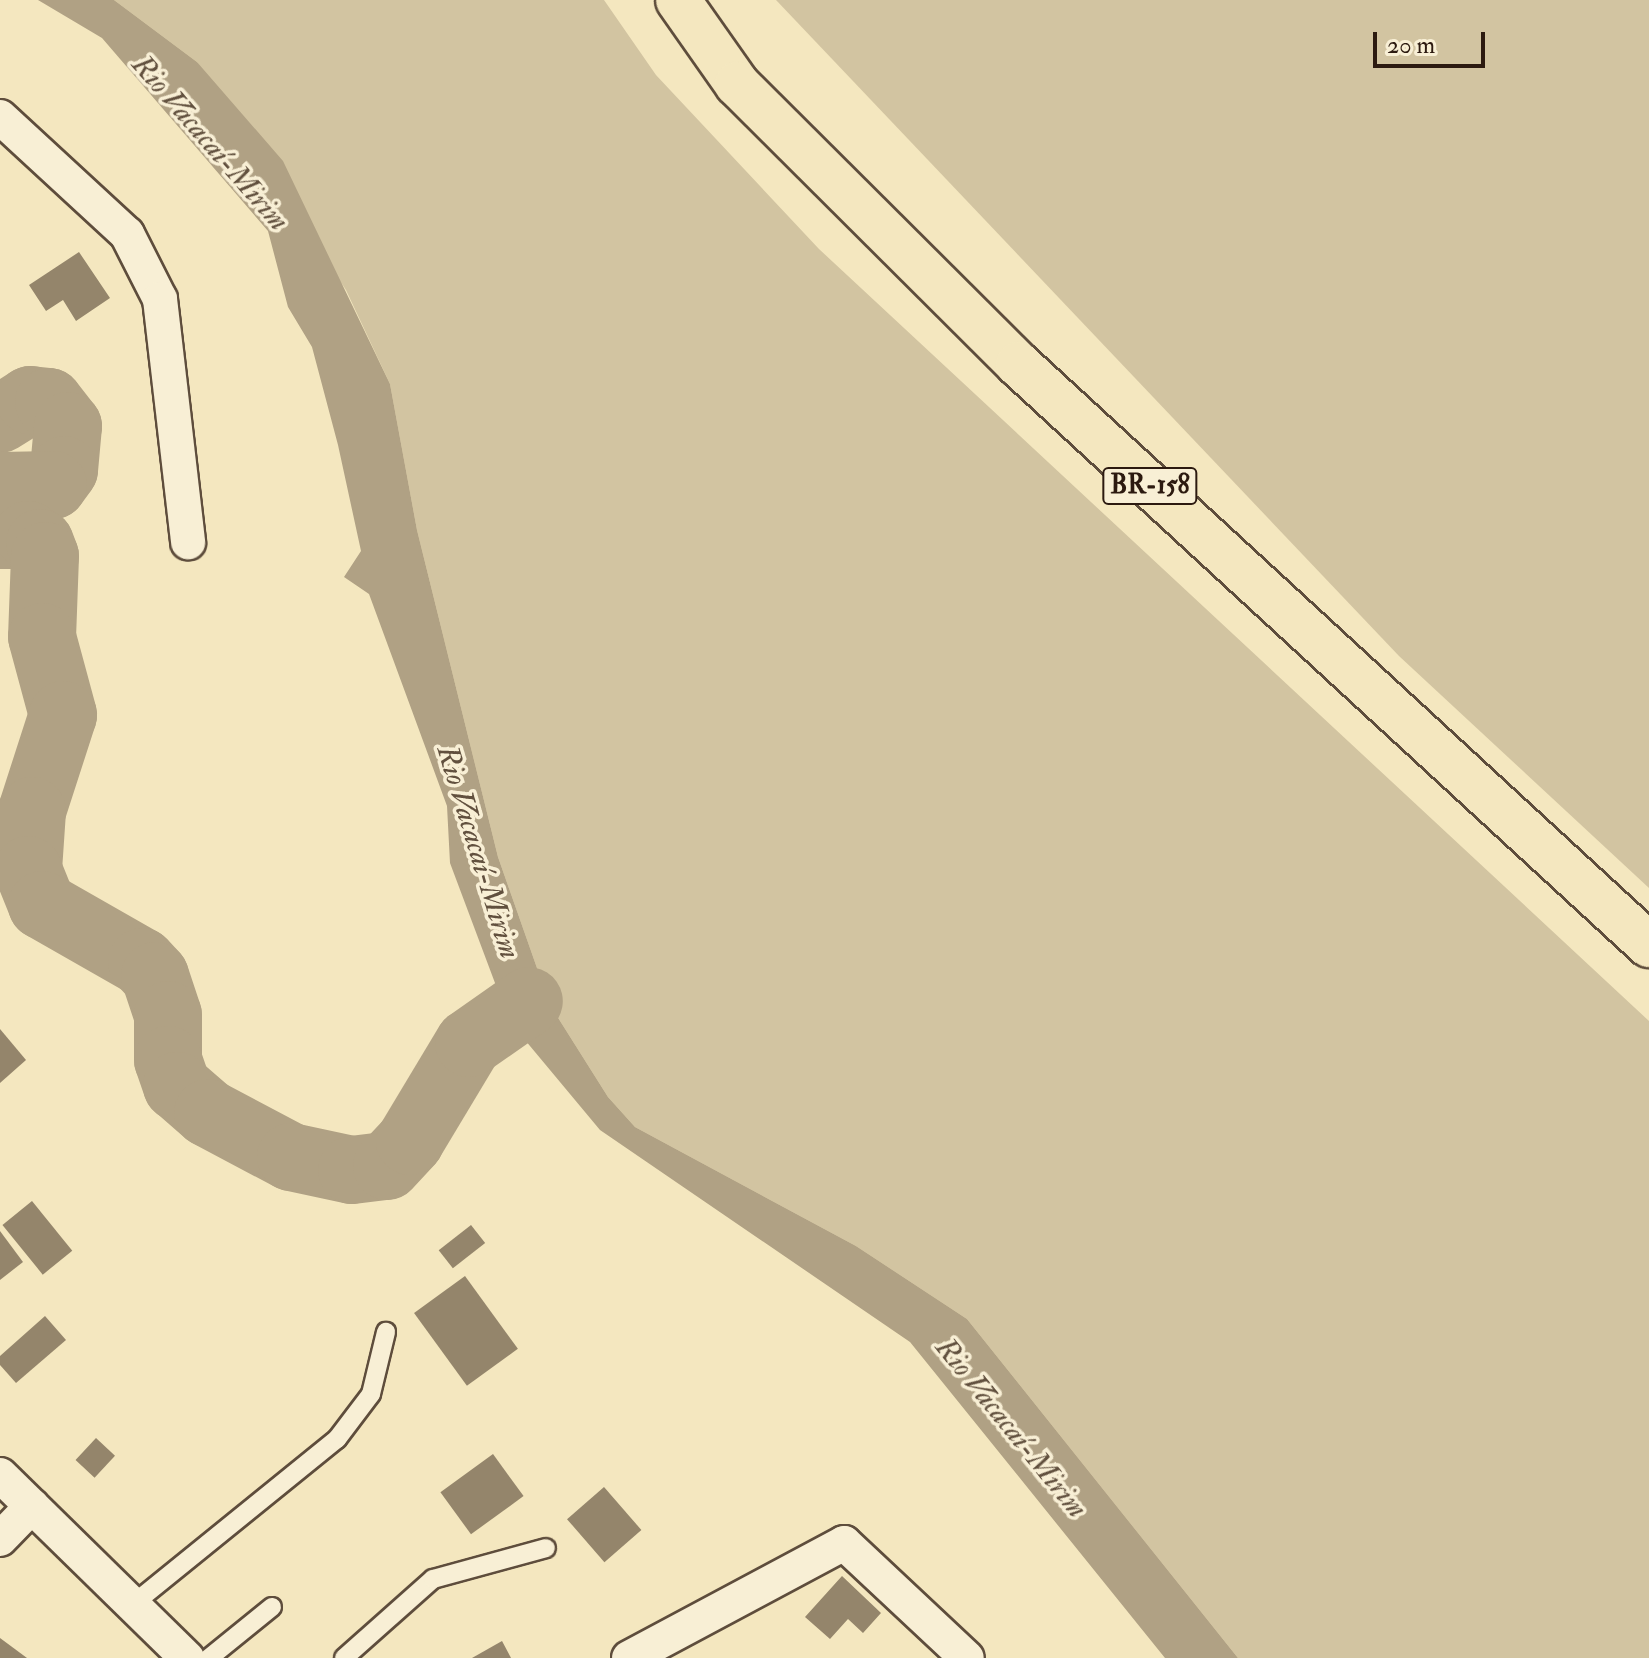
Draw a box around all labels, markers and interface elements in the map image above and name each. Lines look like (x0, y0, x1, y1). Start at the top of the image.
scale bar (1377, 16, 1489, 66)
text: 20 m (1387, 30, 1435, 61)
water label: Rio Vacacaí-Mirim (124, 48, 296, 238)
road number: BR-158 (1102, 464, 1198, 508)
water label: Rio Vacacaí-Mirim (428, 741, 528, 963)
water label: Rio Vacacaí-Mirim (927, 1331, 1095, 1525)

